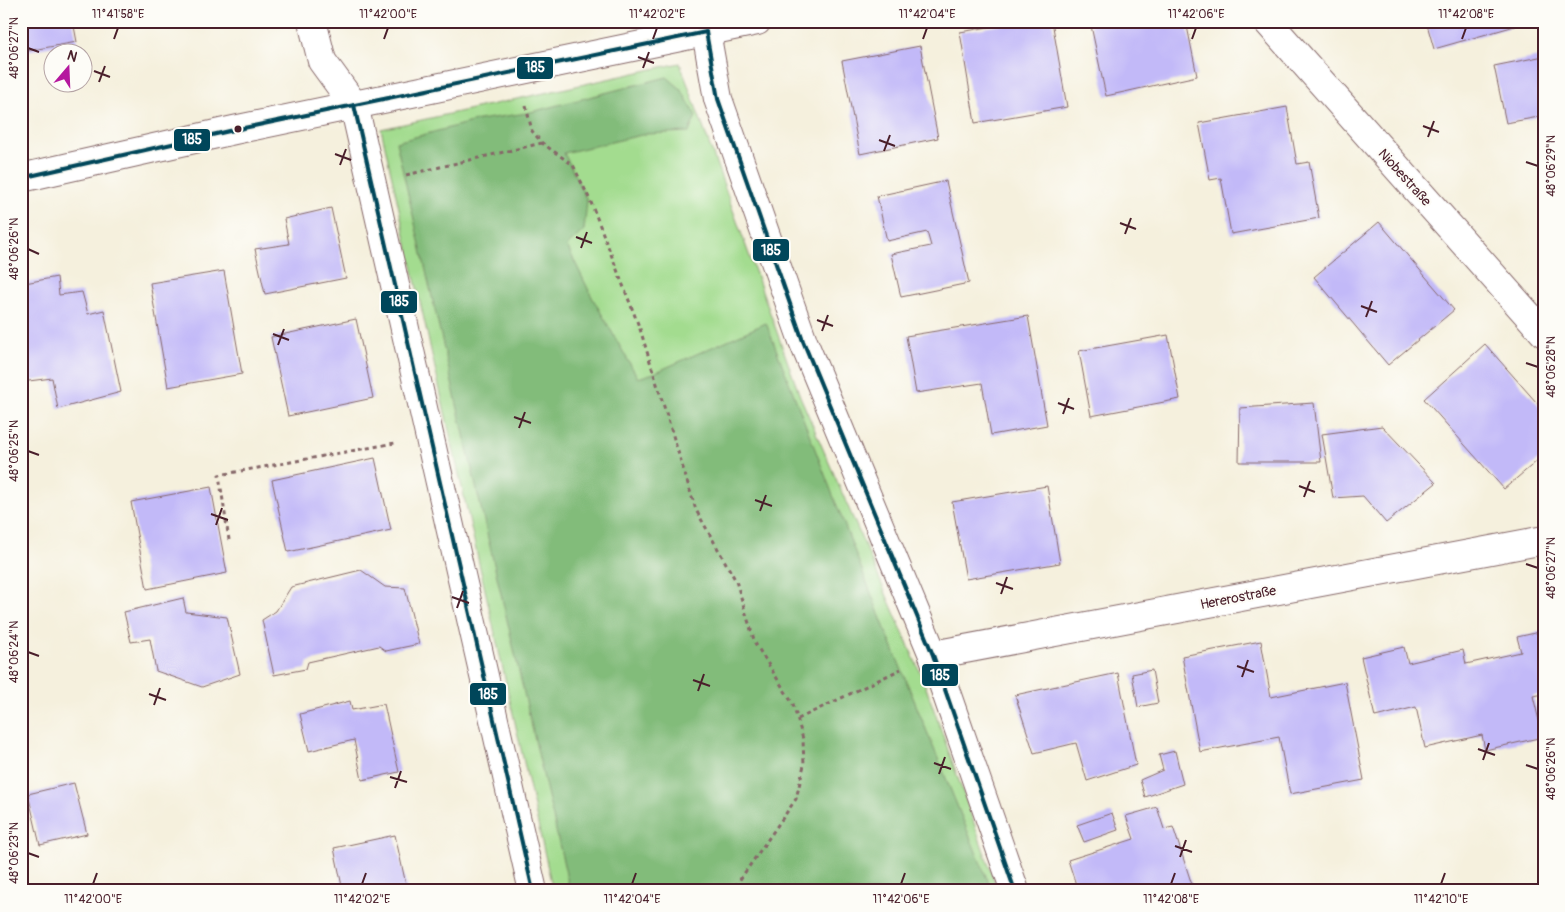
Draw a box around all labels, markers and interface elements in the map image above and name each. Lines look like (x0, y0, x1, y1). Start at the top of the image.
text: 11°41'58"E (92, 7, 144, 22)
text: 11°42'00"E (359, 7, 417, 22)
text: 11°42'02"E (629, 7, 685, 22)
text: 11°42'04"E (899, 7, 955, 22)
text: 11°42'06"E (1168, 7, 1224, 22)
text: 11°42'08"E (1438, 7, 1494, 22)
text: 48°06'27"N (7, 17, 22, 79)
north arrow (42, 42, 92, 92)
text: N (65, 47, 79, 66)
line badge: 185 (516, 56, 554, 80)
text: 185 (525, 59, 545, 76)
unlabelled marker (233, 124, 243, 134)
line badge: 185 (173, 128, 211, 152)
text: 185 (182, 131, 202, 148)
text: 48°06'29"N (1544, 135, 1559, 197)
street label: Niobestraße (1374, 145, 1435, 210)
text: 48°06'26"N (7, 218, 22, 280)
line badge: 185 (752, 238, 790, 262)
text: 185 (761, 242, 781, 259)
line badge: 185 (380, 290, 418, 314)
text: 185 (389, 293, 409, 310)
text: 48°06'28"N (1544, 336, 1559, 398)
text: 48°06'25"N (7, 420, 22, 482)
text: 48°06'27"N (1544, 537, 1559, 599)
street label: Hererostraße (1199, 582, 1278, 613)
text: 48°06'24"N (7, 621, 22, 683)
line badge: 185 (921, 663, 959, 687)
text: 185 (930, 667, 950, 684)
line badge: 185 (469, 682, 507, 706)
text: 185 (478, 686, 498, 703)
text: 48°06'26"N (1544, 738, 1559, 800)
text: 48°06'23"N (7, 822, 22, 884)
text: 11°42'00"E (64, 892, 122, 907)
text: 11°42'02"E (334, 892, 390, 907)
text: 11°42'04"E (604, 892, 660, 907)
text: 11°42'06"E (873, 892, 929, 907)
text: 11°42'08"E (1143, 892, 1199, 907)
text: 11°42'10"E (1414, 892, 1468, 907)

